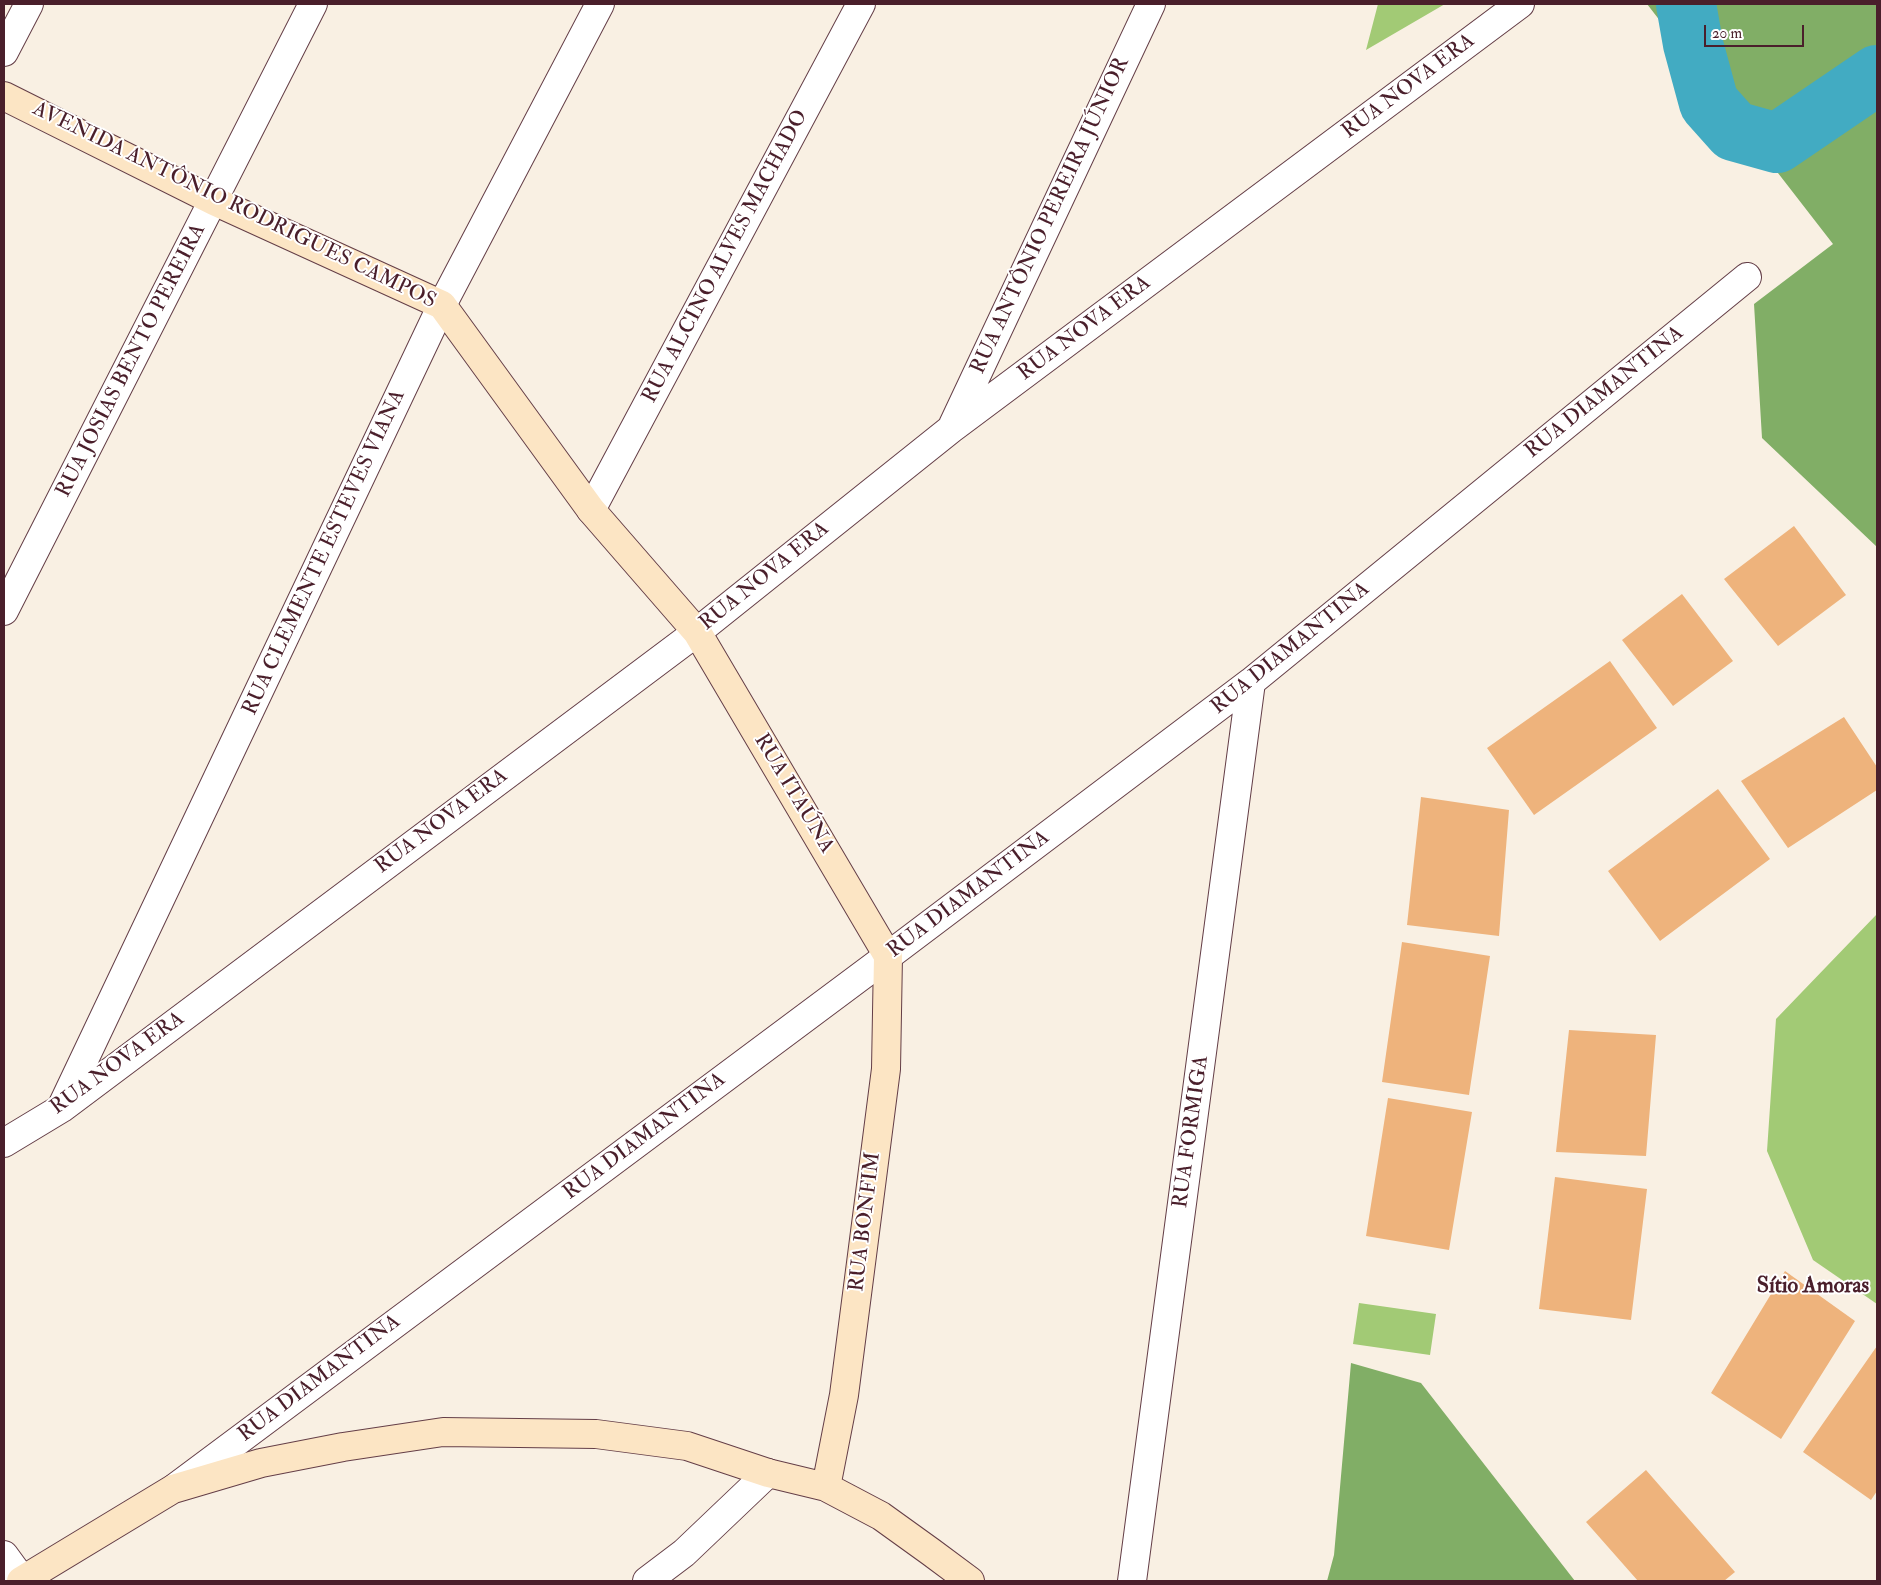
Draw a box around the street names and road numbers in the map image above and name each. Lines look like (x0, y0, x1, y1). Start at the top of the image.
street label: RUA NOVA ERA (1338, 29, 1480, 145)
street label: RUA ANTÔNIO PEREIRA JÚNIOR (966, 54, 1136, 378)
street label: AVENIDA ANTÔNIO RODRIGUES CAMPOS (28, 97, 440, 315)
street label: RUA ALCINO ALVES MACHADO (638, 106, 814, 408)
street label: RUA JOSIAS BENTO PEREIRA (52, 220, 212, 502)
street label: RUA NOVA ERA (1014, 271, 1156, 387)
street label: RUA DIAMANTINA (1521, 321, 1689, 465)
street label: RUA CLEMENTE ESTEVES VIANA (238, 386, 412, 720)
street label: RUA NOVA ERA (695, 517, 835, 637)
street label: RUA DIAMANTINA (1207, 577, 1375, 721)
street label: RUA ITAÚNA (747, 730, 839, 858)
street label: RUA NOVA ERA (371, 764, 513, 880)
street label: RUA DIAMANTINA (883, 826, 1055, 964)
street label: RUA NOVA ERA (46, 1007, 190, 1121)
street label: RUA FORMIGA (1169, 1054, 1215, 1210)
street label: RUA DIAMANTINA (559, 1068, 731, 1206)
street label: RUA BONFIM (845, 1151, 887, 1293)
street label: RUA DIAMANTINA (234, 1310, 406, 1448)

